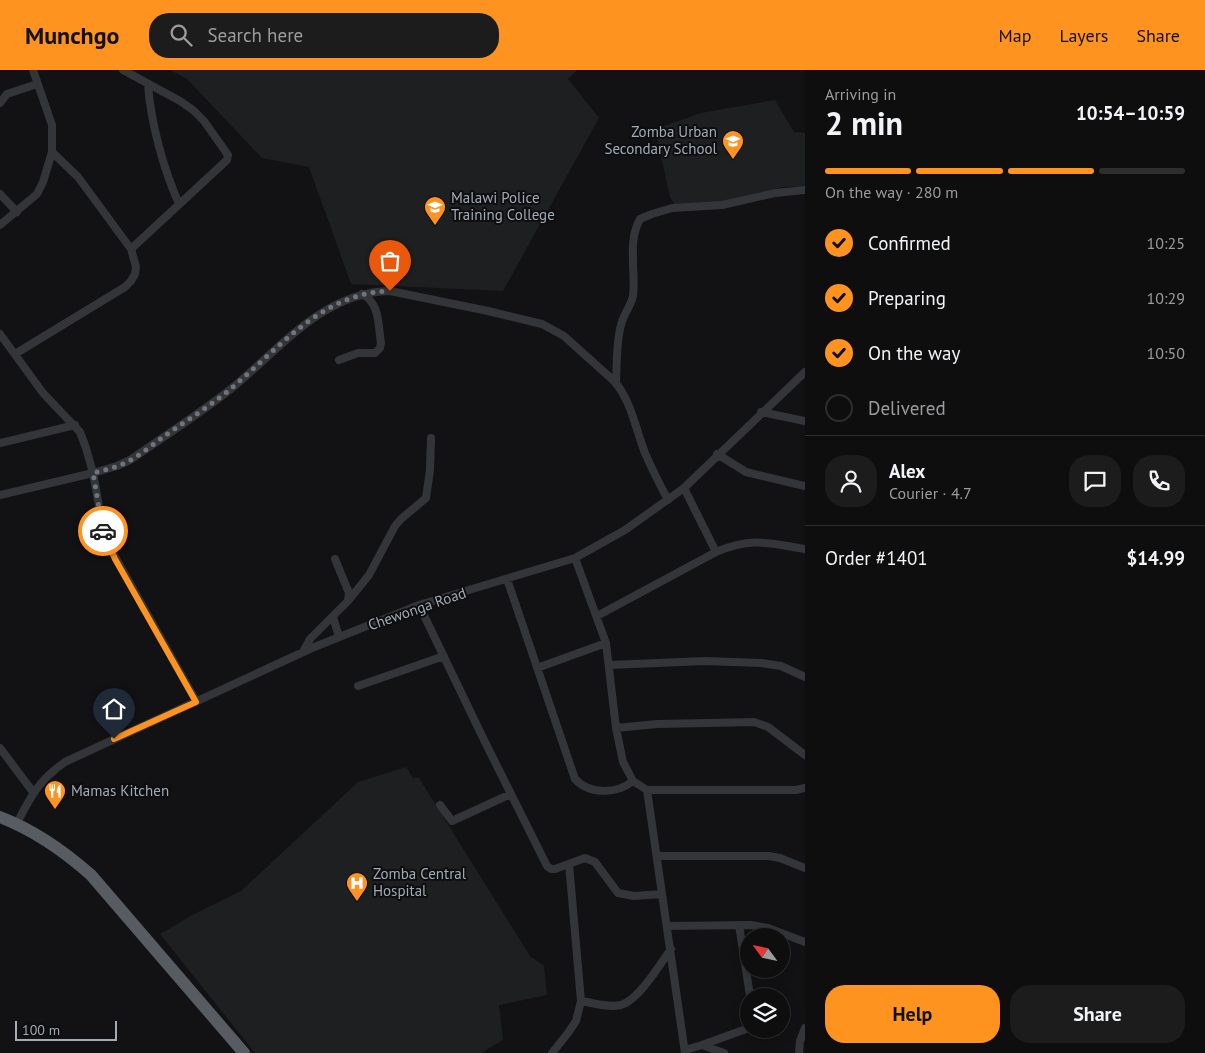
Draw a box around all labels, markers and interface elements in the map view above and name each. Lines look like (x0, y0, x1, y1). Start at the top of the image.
search box (149, 13, 499, 58)
text: Munchgo (25, 20, 119, 51)
icon: search (167, 21, 195, 49)
text: Search here (207, 23, 303, 47)
text: Map (999, 24, 1031, 47)
text: Layers (1059, 24, 1108, 47)
text: Share (1136, 24, 1180, 47)
text: Arriving in (825, 84, 896, 104)
text: 10:54–10:59 (1076, 101, 1185, 125)
text: 2 min (825, 102, 903, 144)
place label: Zomba Urban Secondary School (604, 122, 718, 158)
school or university icon: Zomba Urban Secondary School (721, 129, 745, 160)
text: On the way · 280 m (825, 182, 958, 202)
place label: Malawi Police Training College (451, 188, 555, 224)
school or university icon: Malawi Police Training College (423, 195, 447, 226)
icon: check (825, 229, 853, 257)
text: Confirmed (868, 231, 951, 255)
text: 10:25 (1147, 233, 1185, 253)
pin (369, 240, 411, 291)
icon: bag (376, 247, 404, 275)
icon: check (825, 284, 853, 312)
text: Preparing (868, 286, 946, 310)
text: 10:29 (1147, 288, 1185, 308)
icon: check (825, 339, 853, 367)
text: On the way (868, 341, 960, 365)
text: 10:50 (1147, 343, 1185, 363)
text: Delivered (868, 396, 946, 420)
button: person (825, 455, 877, 507)
button: chat (1069, 455, 1121, 507)
button: phone (1133, 455, 1185, 507)
text: Alex (889, 459, 925, 483)
text: Courier · 4.7 (889, 483, 972, 503)
courier (78, 506, 128, 556)
icon: car (89, 517, 117, 545)
text: Order #1401 (825, 546, 928, 570)
text: $14.99 (1126, 546, 1185, 570)
street label: Chewonga Road (365, 583, 468, 634)
pin (93, 688, 135, 739)
icon: home (100, 695, 128, 723)
restaurant icon: Mamas Kitchen (43, 779, 67, 810)
place label: Mamas Kitchen (71, 781, 169, 800)
place label: Zomba Central Hospital (373, 864, 467, 900)
hospital icon: Zomba Central Hospital (345, 871, 369, 902)
north arrow (740, 928, 790, 978)
map controls (740, 928, 790, 1038)
button: Help (825, 985, 1000, 1043)
button: Share (1010, 985, 1185, 1043)
button: layers (740, 988, 790, 1038)
scale bar (15, 1018, 118, 1041)
text: 100 m (22, 1021, 60, 1039)

